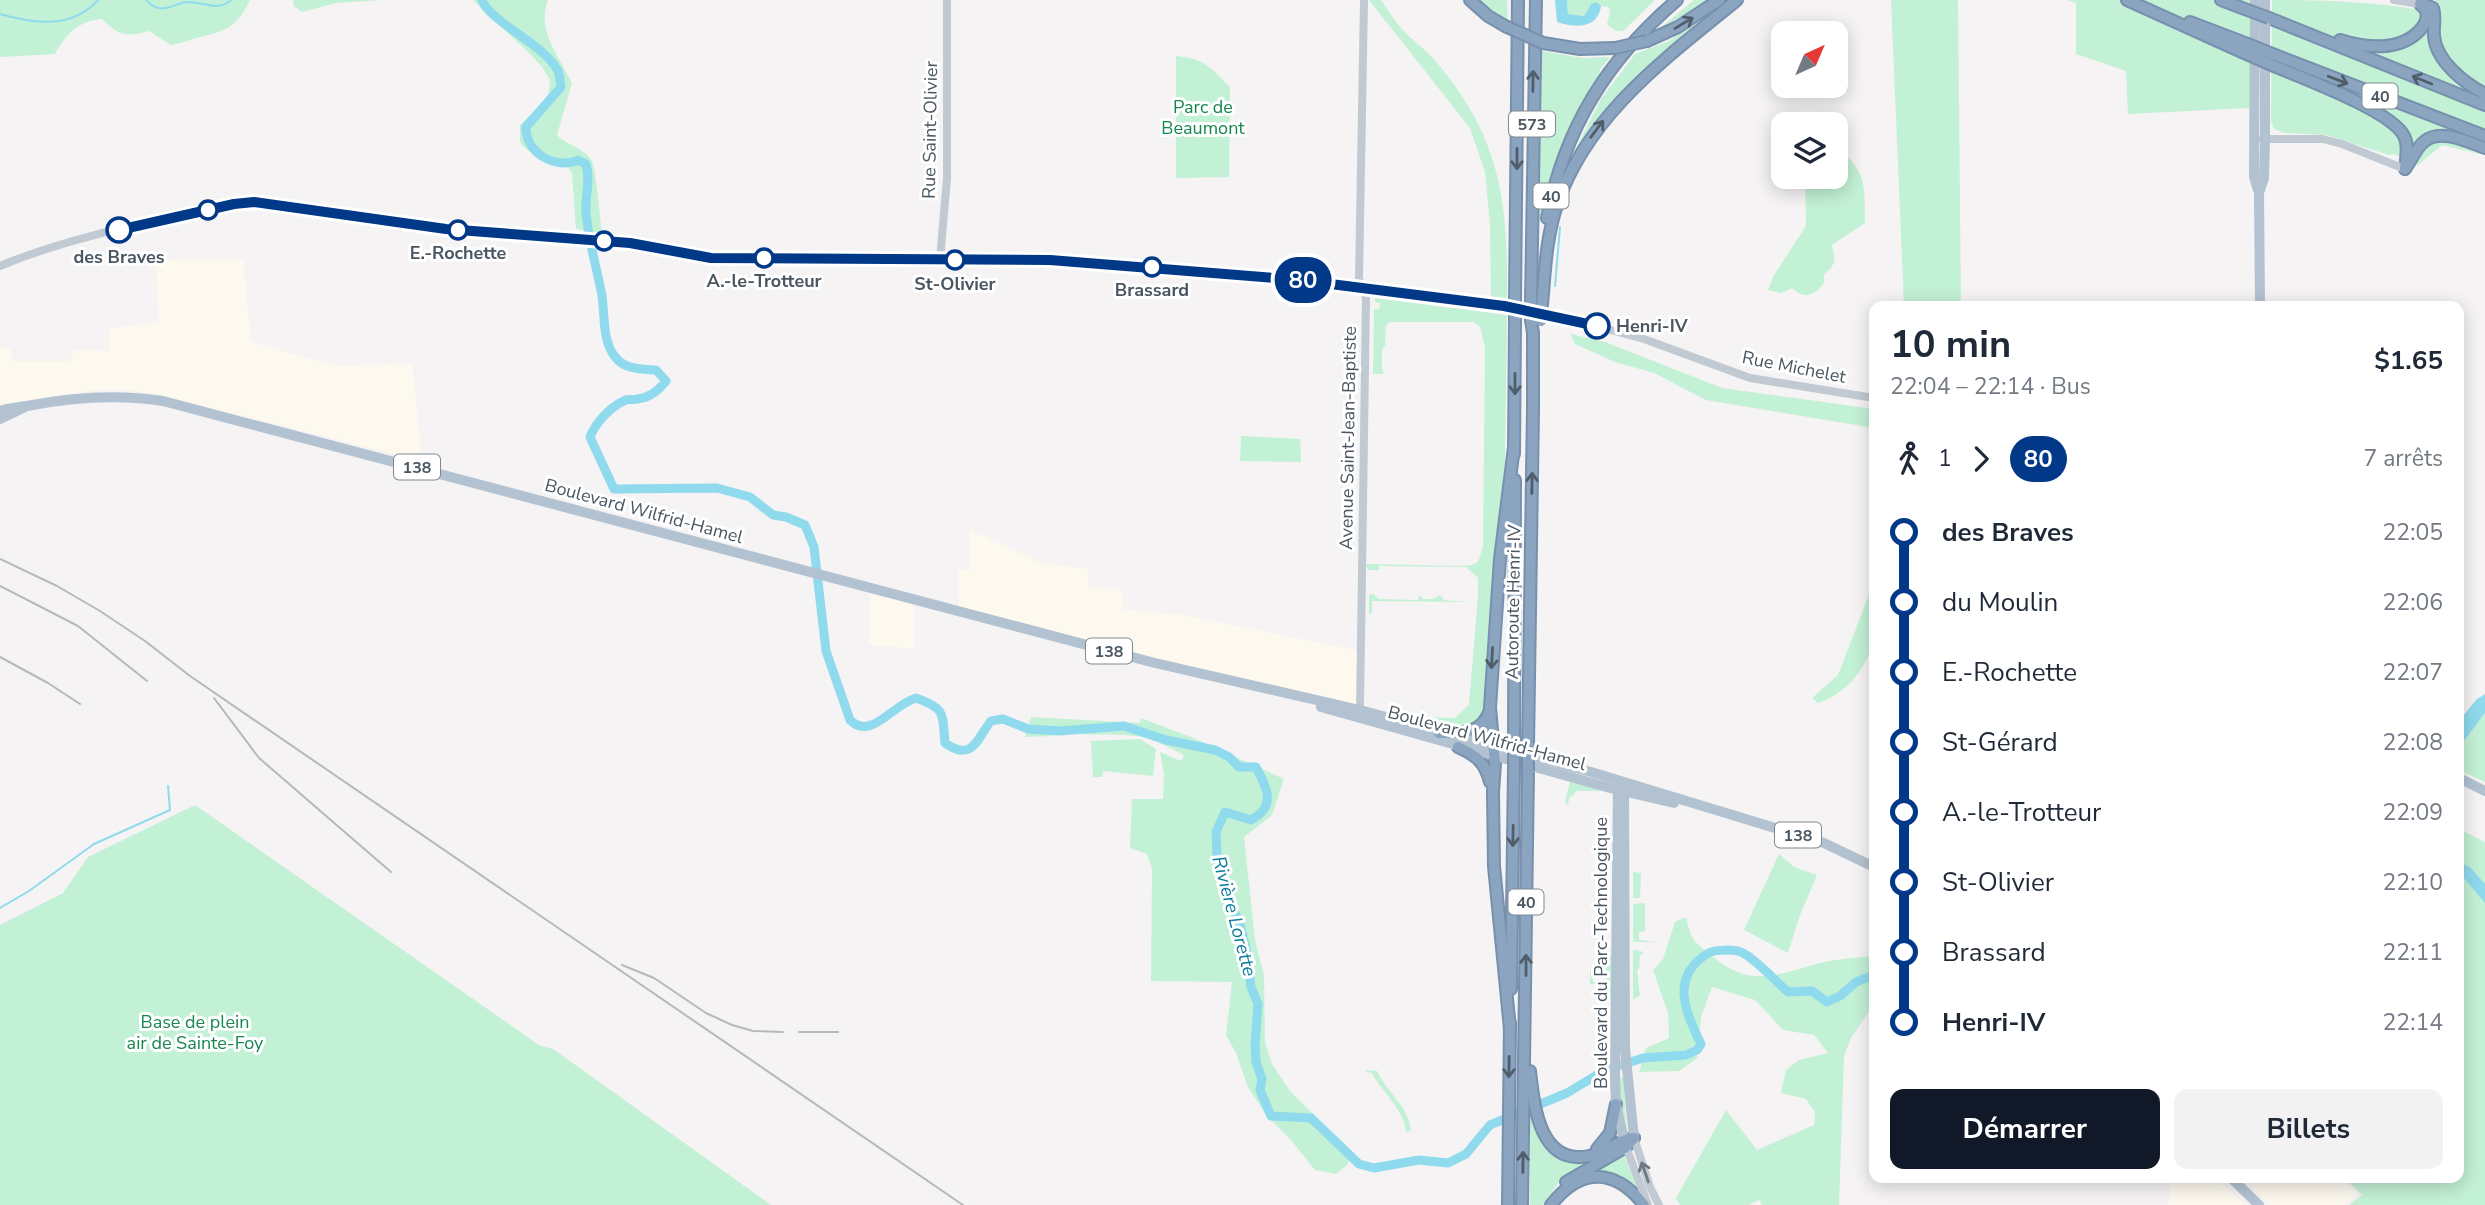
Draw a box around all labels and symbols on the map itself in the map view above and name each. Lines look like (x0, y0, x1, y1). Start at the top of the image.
one-way arrow (1674, 16, 1694, 30)
north arrow (1771, 21, 1848, 98)
street label: Rue Saint-Olivier (917, 60, 943, 199)
one-way arrow (1526, 70, 1540, 93)
one-way arrow (2411, 72, 2433, 85)
one-way arrow (2327, 75, 2349, 88)
road number: 40 (2362, 83, 2398, 108)
park label: Parc de Beaumont (1161, 95, 1245, 140)
road number: 573 (1509, 112, 1555, 136)
one-way arrow (1589, 119, 1604, 138)
one-way arrow (1510, 147, 1524, 170)
road number: 40 (1534, 184, 1568, 208)
unlabelled marker (198, 200, 218, 220)
marker: des Braves (106, 217, 132, 243)
marker: E.-Rochette (448, 220, 468, 240)
unlabelled marker (594, 231, 614, 251)
place label: E.-Rochette (410, 241, 507, 265)
place label: des Braves (73, 245, 165, 269)
marker: A.-le-Trotteur (754, 248, 774, 268)
marker: St-Olivier (945, 250, 965, 270)
marker: Brassard (1142, 257, 1162, 277)
line badge: 80 (1272, 257, 1334, 303)
place label: A.-le-Trotteur (706, 269, 822, 293)
place label: St-Olivier (914, 272, 996, 296)
place label: Brassard (1115, 278, 1189, 302)
marker: Henri-IV (1584, 313, 1610, 339)
place label: Henri-IV (1616, 314, 1689, 338)
street label: Avenue Saint-Jean-Baptiste (1334, 326, 1362, 550)
street label: Rue Michelet (1740, 345, 1849, 389)
one-way arrow (1508, 372, 1522, 395)
road number: 138 (394, 454, 440, 480)
one-way arrow (1525, 472, 1539, 495)
street label: Boulevard Wilfrid-Hamel (542, 473, 747, 549)
street label: Autoroute Henri-IV (1500, 524, 1526, 680)
road number: 138 (1086, 638, 1132, 664)
one-way arrow (1486, 646, 1499, 669)
street label: Boulevard Wilfrid-Hamel (1385, 700, 1590, 776)
street label: Boulevard du Parc-Technologique (1589, 817, 1613, 1089)
road number: 138 (1775, 822, 1821, 848)
one-way arrow (1506, 824, 1520, 847)
water label: Rivière Lorette (1205, 853, 1263, 979)
road number: 40 (1508, 890, 1544, 914)
one-way arrow (1519, 954, 1533, 977)
park label: Base de plein air de Sainte-Foy (127, 1010, 264, 1055)
one-way arrow (1503, 1055, 1516, 1078)
one-way arrow (1516, 1151, 1530, 1174)
one-way arrow (1638, 1162, 1650, 1184)

